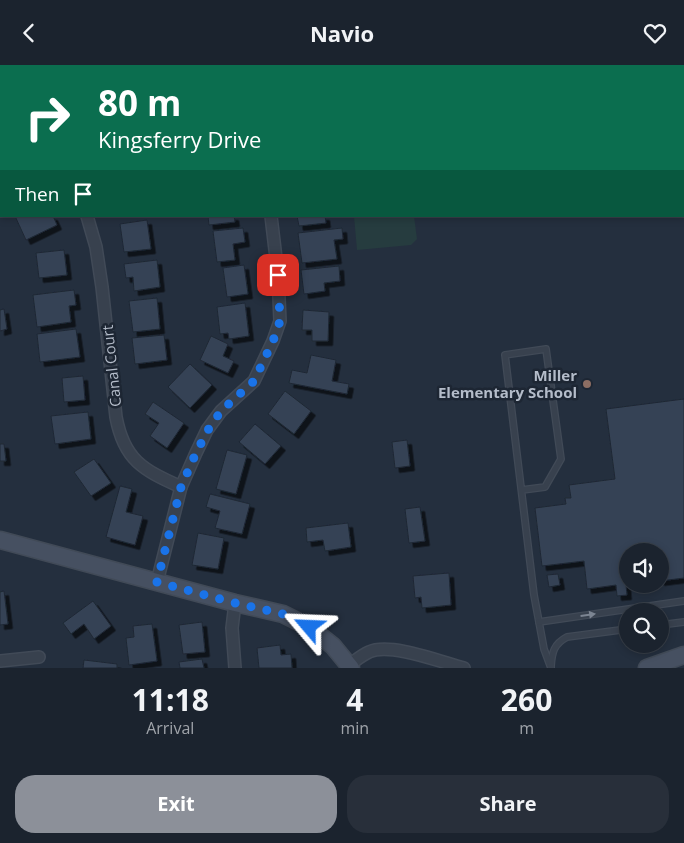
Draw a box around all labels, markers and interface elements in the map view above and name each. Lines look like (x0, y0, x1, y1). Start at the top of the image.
text: Navio (310, 18, 374, 48)
icon: back (15, 19, 43, 47)
icon: heart (641, 19, 669, 47)
text: 80 m (98, 79, 181, 126)
icon: right (15, 85, 80, 150)
text: Kingsferry Drive (98, 124, 261, 154)
icon: arrive (69, 180, 97, 208)
text: Then (15, 181, 59, 207)
pin (257, 254, 299, 296)
icon: arrive (264, 261, 292, 289)
street label: Canal Court (97, 324, 125, 408)
place label: Miller Elementary School (438, 365, 577, 402)
marker: Miller Elementary School (581, 378, 593, 390)
map controls (619, 543, 669, 653)
button: sound (619, 543, 669, 593)
position arrow (282, 600, 334, 652)
button: search (619, 603, 669, 653)
one-way arrow (580, 611, 596, 619)
text: 11:18 (132, 679, 209, 720)
text: 4 (346, 679, 363, 720)
text: 260 (501, 679, 552, 720)
text: Arrival (146, 717, 194, 739)
text: min (341, 717, 369, 739)
text: m (519, 717, 534, 739)
button: Exit (15, 775, 337, 833)
button: Share (347, 775, 669, 833)

